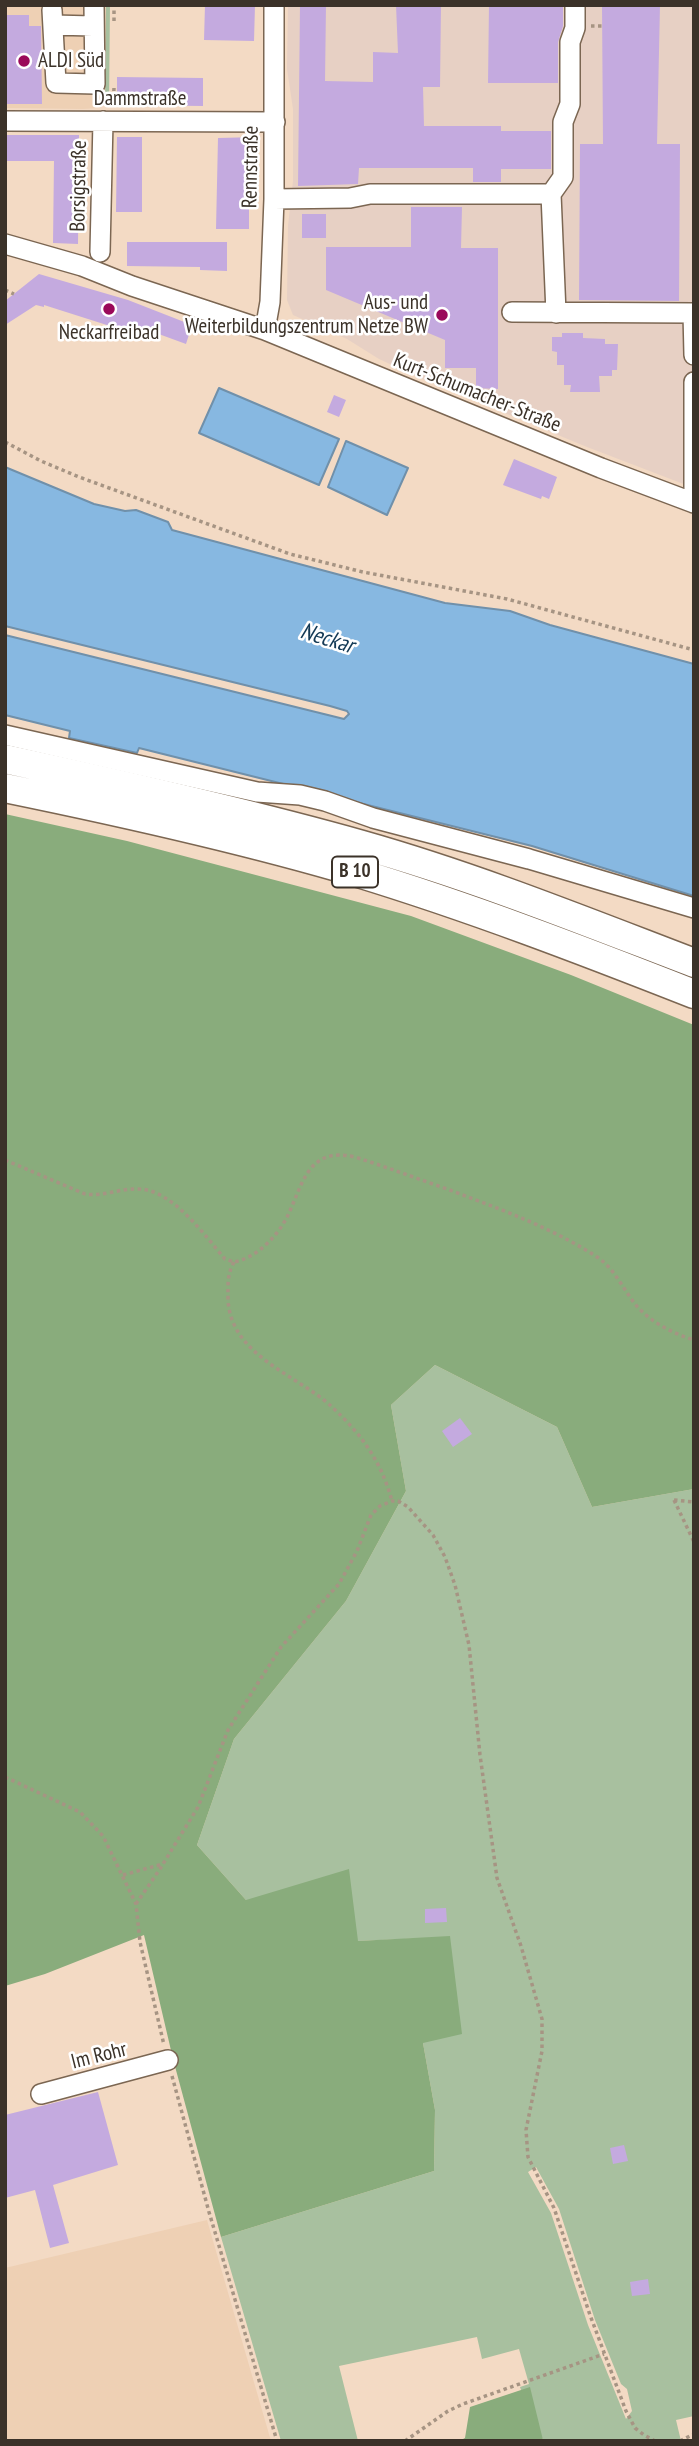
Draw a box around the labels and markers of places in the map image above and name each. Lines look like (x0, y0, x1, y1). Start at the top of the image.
place label: ALDI Süd (38, 48, 104, 74)
marker: ALDI Süd (16, 53, 32, 69)
place label: Aus- und Weiterbildungszentrum Netze BW (185, 290, 428, 340)
marker: Neckarfreibad (101, 301, 117, 317)
marker: Aus- und Weiterbildungszentrum Netze BW (434, 307, 450, 323)
place label: Neckarfreibad (59, 320, 159, 346)

